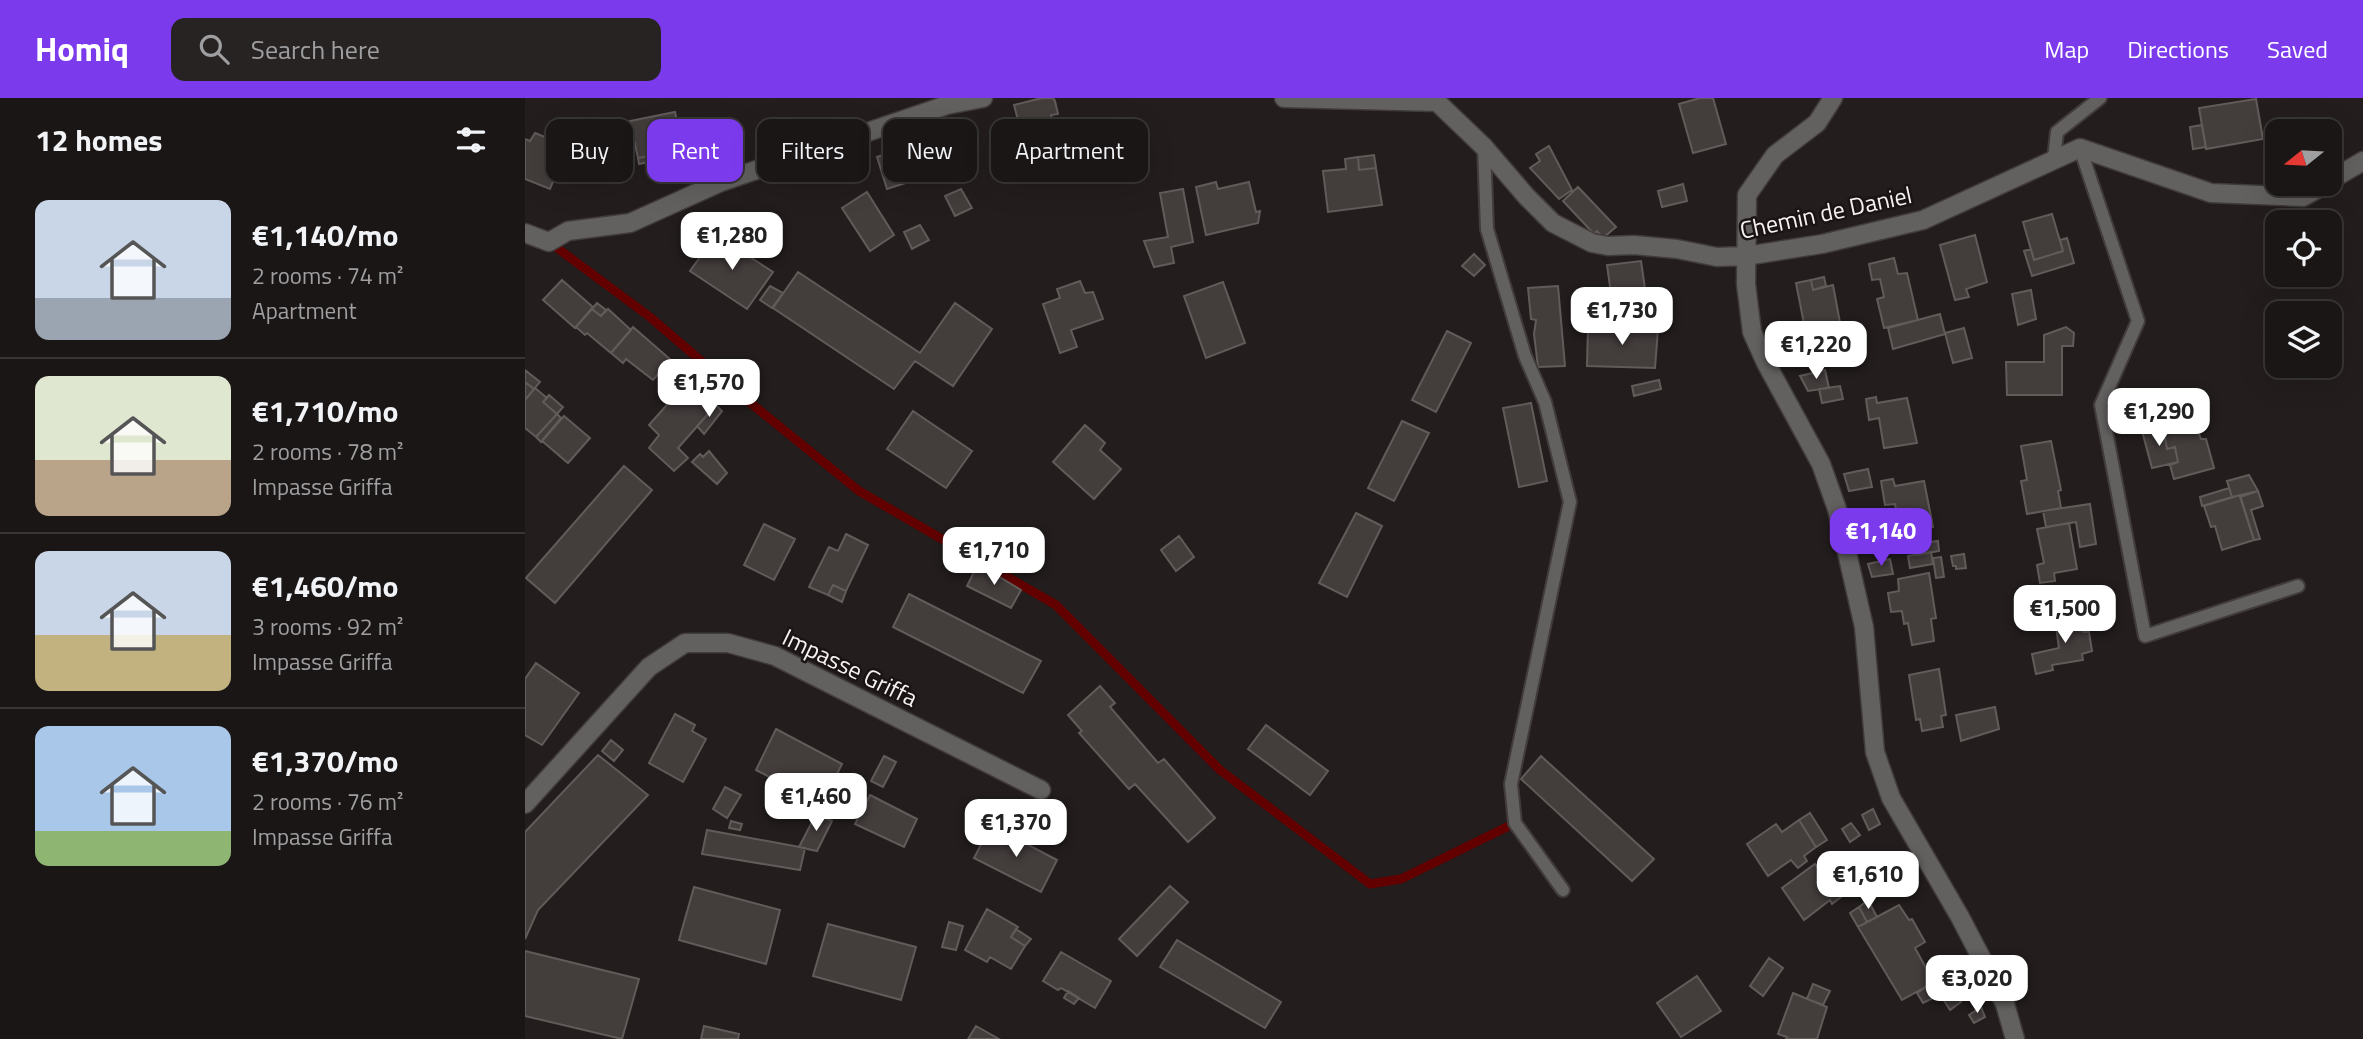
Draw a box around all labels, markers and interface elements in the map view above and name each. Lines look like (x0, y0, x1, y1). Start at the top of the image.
search box (171, 18, 661, 81)
text: Homiq (35, 24, 129, 74)
icon: search (195, 30, 233, 68)
text: Search here (251, 30, 380, 69)
text: Map (2044, 31, 2089, 67)
text: Directions (2127, 31, 2229, 67)
text: Saved (2267, 31, 2328, 67)
text: 12 homes (35, 117, 162, 163)
chip: Buy (546, 119, 633, 182)
chip: Rent (647, 119, 743, 182)
chip: Filters (757, 119, 869, 182)
chip: New (883, 119, 977, 182)
chip: Apartment (991, 119, 1148, 182)
north arrow (2265, 119, 2341, 196)
map controls (2265, 119, 2342, 378)
icon: filters (452, 121, 490, 159)
street label: Chemin de Daniel (1736, 176, 1915, 248)
button: locate (2265, 210, 2342, 287)
text: €1,140/mo (252, 212, 398, 258)
pin: €1,280 (675, 212, 789, 272)
text: €1,280 (697, 217, 767, 252)
icon: home (91, 228, 175, 312)
text: 2 rooms · 74 m² (252, 258, 403, 293)
pin: €1,730 (1565, 288, 1679, 347)
text: €1,730 (1587, 292, 1657, 327)
text: Apartment (252, 293, 357, 328)
button: layers (2265, 301, 2342, 378)
pin: €1,220 (1759, 322, 1873, 381)
text: €1,220 (1781, 326, 1851, 361)
pin: €1,570 (652, 360, 766, 419)
text: €1,570 (674, 364, 744, 399)
text: €1,710/mo (252, 388, 398, 434)
pin: €1,290 (2102, 388, 2216, 448)
text: €1,290 (2124, 393, 2194, 428)
icon: home (91, 404, 175, 488)
text: 2 rooms · 78 m² (252, 434, 403, 469)
text: Impasse Griffa (252, 469, 393, 504)
pin: €1,140 (1824, 508, 1938, 568)
text: €1,140 (1846, 513, 1916, 548)
pin: €1,710 (937, 528, 1051, 587)
text: €1,710 (959, 532, 1029, 567)
text: €1,460/mo (252, 563, 398, 609)
icon: home (91, 579, 175, 663)
pin: €1,500 (2008, 586, 2122, 645)
text: €1,500 (2030, 590, 2100, 625)
text: 3 rooms · 92 m² (252, 609, 403, 644)
street label: Impasse Griffa (777, 619, 924, 715)
text: Impasse Griffa (252, 644, 393, 679)
text: €1,370/mo (252, 738, 398, 784)
icon: home (91, 754, 175, 838)
pin: €1,460 (759, 774, 873, 833)
text: €1,460 (781, 778, 851, 813)
text: 2 rooms · 76 m² (252, 784, 403, 819)
pin: €1,370 (959, 800, 1073, 859)
text: €1,370 (981, 804, 1051, 839)
text: Impasse Griffa (252, 819, 393, 854)
pin: €1,610 (1811, 852, 1925, 911)
text: €1,610 (1833, 856, 1903, 891)
pin: €3,020 (1920, 956, 2034, 1015)
text: €3,020 (1942, 960, 2012, 995)

